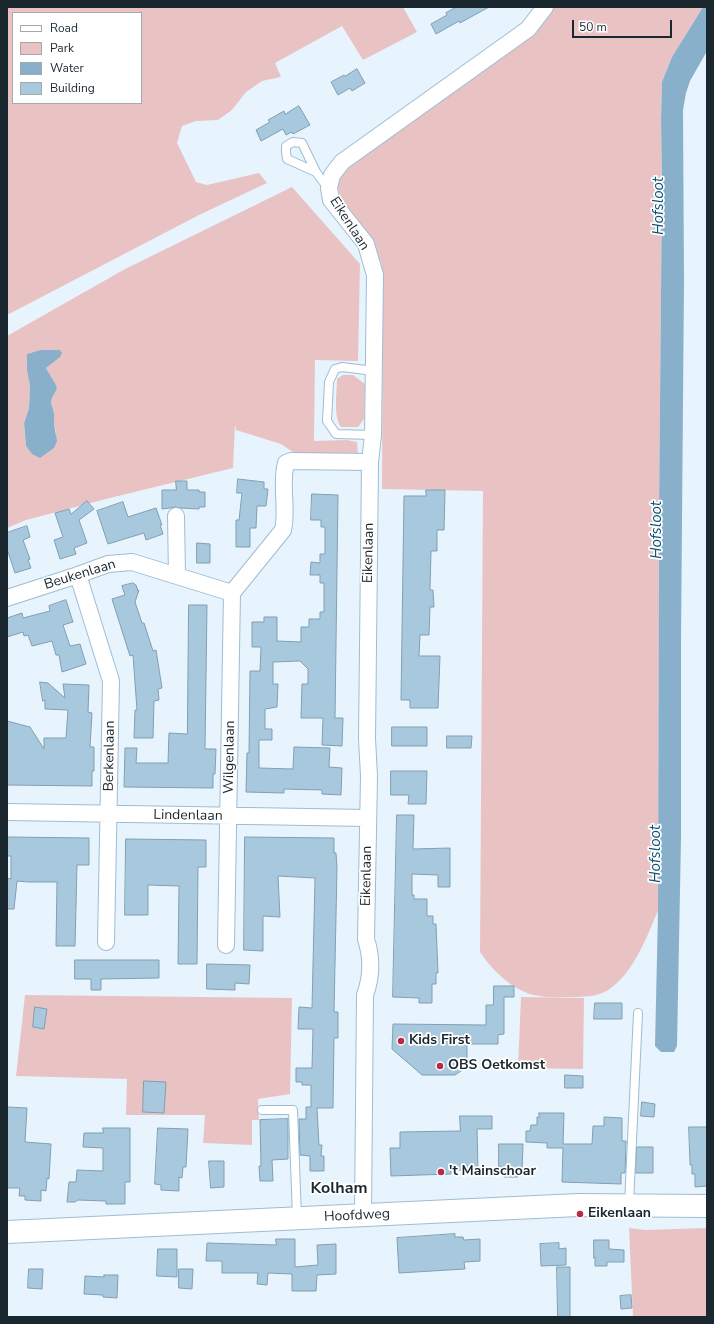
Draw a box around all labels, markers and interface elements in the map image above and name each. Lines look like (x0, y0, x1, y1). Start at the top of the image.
legend (12, 12, 142, 104)
scale bar (574, 12, 674, 38)
text: 50 m (579, 19, 607, 35)
text: Road (50, 20, 78, 36)
text: Park (50, 40, 74, 56)
text: Water (50, 60, 84, 76)
text: Building (50, 80, 95, 96)
water label: Hofsloot (650, 177, 668, 235)
street label: Eikenlaan (325, 194, 373, 254)
water label: Hofsloot (648, 501, 666, 559)
street label: Eikenlaan (360, 523, 378, 583)
street label: Beukenlaan (42, 556, 118, 594)
street label: Berkenlaan (101, 720, 119, 792)
street label: Wilgenlaan (221, 720, 239, 794)
street label: Lindenlaan (153, 807, 223, 825)
water label: Hofsloot (647, 825, 665, 883)
street label: Eikenlaan (358, 846, 376, 906)
place label: Kids First (409, 1033, 470, 1049)
marker: Kids First (396, 1036, 406, 1046)
place label: OBS Oetkomst (448, 1058, 545, 1074)
marker: OBS Oetkomst (435, 1061, 445, 1071)
place label: 't Mainschoar (449, 1164, 536, 1180)
marker: 't Mainschoar (436, 1167, 446, 1177)
district label: Kolham (311, 1179, 367, 1199)
street label: Hoofdweg (324, 1206, 390, 1226)
place label: Eikenlaan (588, 1206, 651, 1222)
marker: Eikenlaan (575, 1209, 585, 1219)

